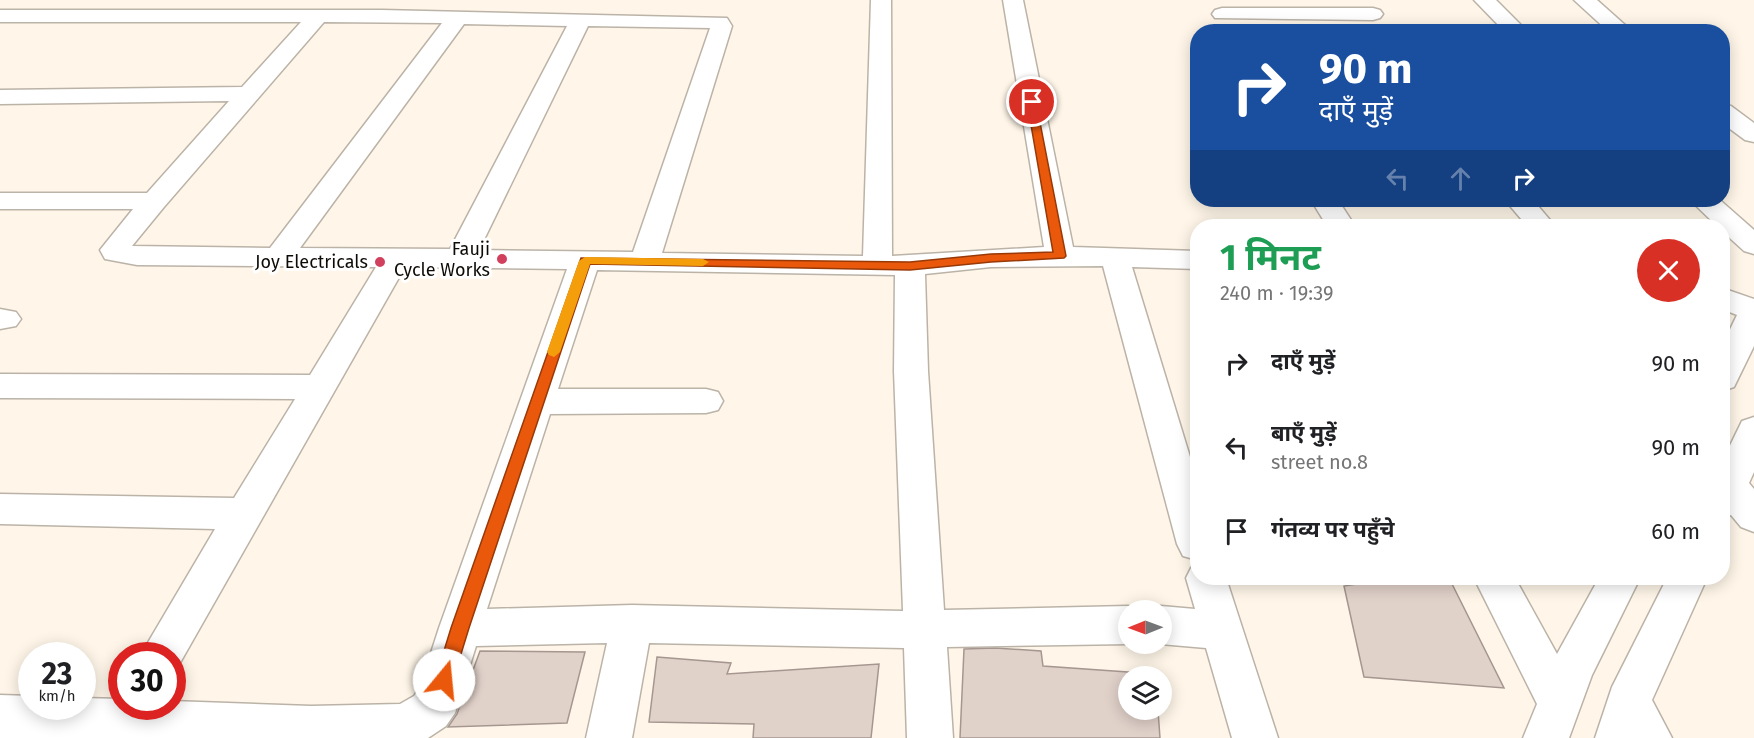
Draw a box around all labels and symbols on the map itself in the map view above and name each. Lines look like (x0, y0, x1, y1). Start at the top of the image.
pin (1006, 76, 1057, 127)
place label: Fauji Cycle Works (394, 238, 490, 281)
place label: Joy Electricals (255, 251, 368, 273)
marker: Fauji Cycle Works (495, 252, 509, 266)
marker: Joy Electricals (373, 255, 387, 269)
north arrow (1118, 600, 1172, 654)
speed limit sign: 30 (108, 642, 186, 720)
position arrow (412, 648, 476, 712)

